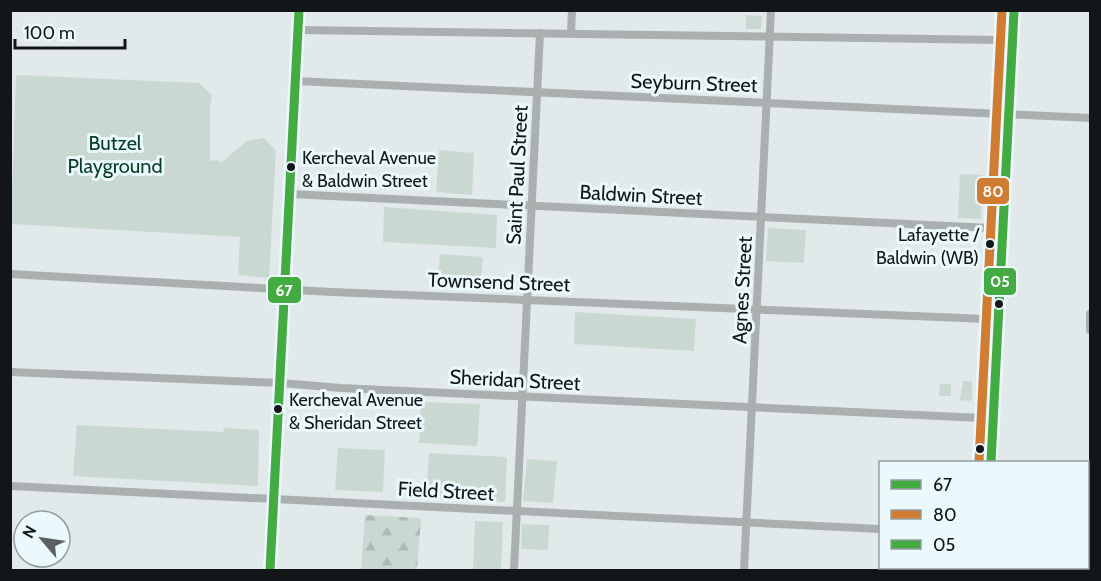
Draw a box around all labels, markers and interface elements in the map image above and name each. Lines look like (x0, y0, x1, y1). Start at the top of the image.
scale bar (15, 12, 124, 50)
text: 100 m (24, 22, 75, 44)
street label: Seyburn Street (630, 69, 758, 97)
street label: Saint Paul Street (501, 104, 533, 245)
park label: Butzel Playground (67, 131, 163, 178)
place label: Kercheval Avenue & Baldwin Street (302, 147, 436, 192)
marker: Kercheval Avenue & Baldwin Street (285, 161, 297, 173)
line badge: 80 (976, 177, 1010, 205)
street label: Baldwin Street (579, 180, 703, 210)
text: 80 (983, 182, 1003, 201)
place label: Lafayette / Baldwin (WB) (876, 224, 980, 269)
street label: Agnes Street (727, 235, 757, 344)
marker: Lafayette / Baldwin (WB) (984, 238, 996, 250)
line badge: 05 (983, 267, 1017, 296)
street label: Townsend Street (427, 268, 571, 296)
text: 05 (990, 272, 1010, 291)
line badge: 67 (267, 276, 302, 304)
text: 67 (275, 281, 293, 300)
unlabelled marker (993, 298, 1005, 310)
street label: Sheridan Street (449, 365, 581, 395)
place label: Kercheval Avenue & Sheridan Street (289, 389, 423, 434)
marker: Kercheval Avenue & Sheridan Street (272, 403, 284, 415)
unlabelled marker (974, 443, 986, 455)
legend (879, 461, 1089, 569)
text: 67 (933, 474, 952, 496)
street label: Field Street (397, 476, 495, 506)
text: 80 (933, 504, 956, 526)
north arrow (12, 509, 72, 569)
text: N (18, 522, 40, 542)
text: 05 (933, 534, 955, 556)

